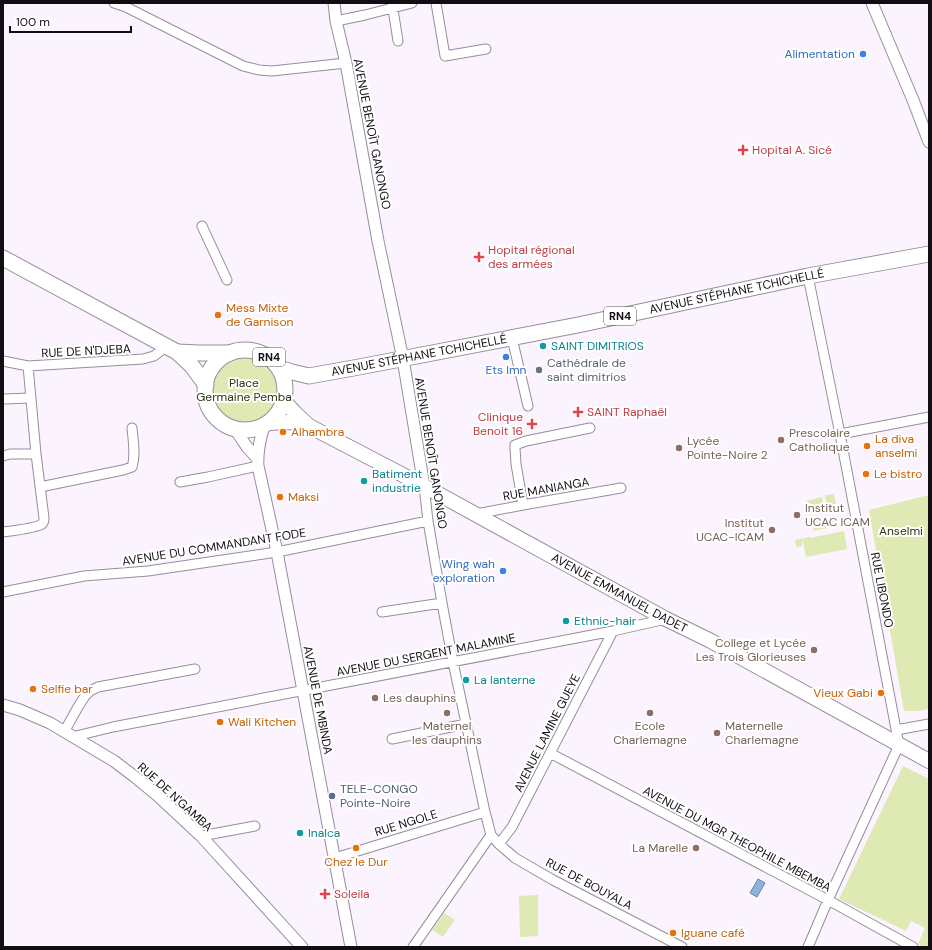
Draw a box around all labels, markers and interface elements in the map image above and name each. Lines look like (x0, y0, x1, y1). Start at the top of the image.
scale bar (10, 8, 131, 34)
text: 100 m (16, 14, 50, 30)
place label: Alimentation (784, 46, 855, 62)
marker: Alimentation (858, 49, 868, 59)
street label: AVENUE BENOÎT GANONGO (350, 57, 394, 211)
place label: Hopital A. Sicé (752, 142, 832, 158)
marker: Hopital A. Sicé (737, 144, 749, 156)
place label: Hopital régional des armées (488, 242, 575, 272)
marker: Hopital régional des armées (473, 251, 485, 263)
street label: AVENUE STÉPHANE TCHICHELLÉ (648, 265, 826, 318)
place label: Mess Mixte de Garnison (226, 300, 294, 330)
road number: RN4 (604, 307, 636, 325)
marker: Mess Mixte de Garnison (213, 310, 223, 320)
street label: AVENUE STÉPHANE TCHICHELLÉ (330, 331, 508, 380)
place label: SAINT DIMITRIOS (551, 338, 644, 354)
street label: RUE DE N'DJEBA (41, 341, 131, 361)
marker: SAINT DIMITRIOS (538, 341, 548, 351)
road number: RN4 (253, 348, 285, 366)
marker: Ets lmn (501, 352, 511, 362)
place label: Cathédrale de saint dimitrios (547, 355, 626, 385)
place label: Ets lmn (486, 362, 527, 378)
marker: Cathédrale de saint dimitrios (534, 365, 544, 375)
park label: Place Germaine Pemba (196, 375, 292, 405)
street label: AVENUE BENOÎT GANONGO (411, 376, 451, 530)
place label: SAINT Raphaël (587, 404, 667, 420)
marker: SAINT Raphaël (572, 406, 584, 418)
place label: Clinique Benoit 16 (473, 409, 523, 439)
marker: Clinique Benoit 16 (526, 418, 538, 430)
place label: Alhambra (291, 424, 344, 440)
place label: Prescolaire Catholique (789, 425, 850, 455)
marker: Alhambra (278, 427, 288, 437)
place label: La diva anselmi (875, 431, 918, 461)
place label: Lycée Pointe-Noire 2 (687, 433, 768, 463)
marker: Prescolaire Catholique (776, 435, 786, 445)
marker: La diva anselmi (862, 441, 872, 451)
marker: Lycée Pointe-Noire 2 (674, 443, 684, 453)
place label: Batiment industrie (372, 466, 423, 496)
place label: Le bistro (874, 466, 922, 482)
marker: Le bistro (861, 469, 871, 479)
street label: RUE MANIANGA (502, 474, 590, 504)
marker: Batiment industrie (359, 476, 369, 486)
place label: Maksi (288, 489, 319, 505)
marker: Maksi (275, 492, 285, 502)
place label: Institut UCAC ICAM (805, 500, 870, 530)
marker: Institut UCAC ICAM (792, 510, 802, 520)
place label: Institut UCAC-ICAM (696, 515, 764, 545)
park label: Anselmi (879, 523, 923, 539)
street label: AVENUE DU COMMANDANT FODE (121, 525, 307, 569)
marker: Institut UCAC-ICAM (767, 525, 777, 535)
street label: AVENUE EMMANUEL DADET (549, 550, 690, 636)
street label: RUE LIBONDO (867, 551, 897, 629)
place label: Wing wah exploration (433, 556, 495, 586)
marker: Wing wah exploration (498, 566, 508, 576)
place label: Ethnic-hair (574, 613, 637, 629)
marker: Ethnic-hair (561, 616, 571, 626)
street label: AVENUE DU SERGENT MALAMINE (335, 630, 517, 680)
place label: College et Lycée Les Trois Glorieuses (696, 635, 806, 665)
street label: AVENUE DE MBINDA (300, 644, 336, 756)
marker: College et Lycée Les Trois Glorieuses (809, 645, 819, 655)
street label: AVENUE LAMINE GUEYE (510, 671, 584, 795)
place label: La lanterne (474, 672, 536, 688)
marker: La lanterne (461, 675, 471, 685)
place label: Selfie bar (41, 681, 93, 697)
marker: Selfie bar (28, 684, 38, 694)
place label: Vieux Gabi (813, 685, 873, 701)
marker: Vieux Gabi (876, 688, 886, 698)
place label: Les dauphins (383, 690, 456, 706)
marker: Les dauphins (370, 693, 380, 703)
marker: Maternel les dauphins (442, 708, 452, 718)
marker: Ecole Charlemagne (645, 708, 655, 718)
place label: Wali Kitchen (228, 714, 296, 730)
marker: Wali Kitchen (215, 717, 225, 727)
place label: Maternel les dauphins (412, 718, 482, 748)
place label: Ecole Charlemagne (613, 718, 687, 748)
place label: Maternelle Charlemagne (725, 718, 799, 748)
marker: Maternelle Charlemagne (712, 728, 722, 738)
street label: RUE DE N'GAMBA (134, 759, 216, 835)
place label: TELE-CONGO Pointe-Noire (340, 781, 418, 811)
street label: AVENUE DU MGR THEOPHILE MBEMBA (640, 782, 834, 896)
marker: TELE-CONGO Pointe-Noire (327, 791, 337, 801)
street label: RUE NGOLE (373, 806, 440, 840)
place label: Inalca (308, 825, 340, 841)
marker: Inalca (295, 828, 305, 838)
place label: La Marelle (632, 840, 688, 856)
marker: Chez le Dur (351, 843, 361, 853)
marker: La Marelle (691, 843, 701, 853)
place label: Chez le Dur (324, 854, 388, 870)
street label: RUE DE BOUYALA (543, 854, 635, 914)
place label: Soleila (334, 886, 370, 902)
marker: Soleila (319, 888, 331, 900)
place label: Iguane café (681, 925, 745, 941)
marker: Iguane café (668, 928, 678, 938)

